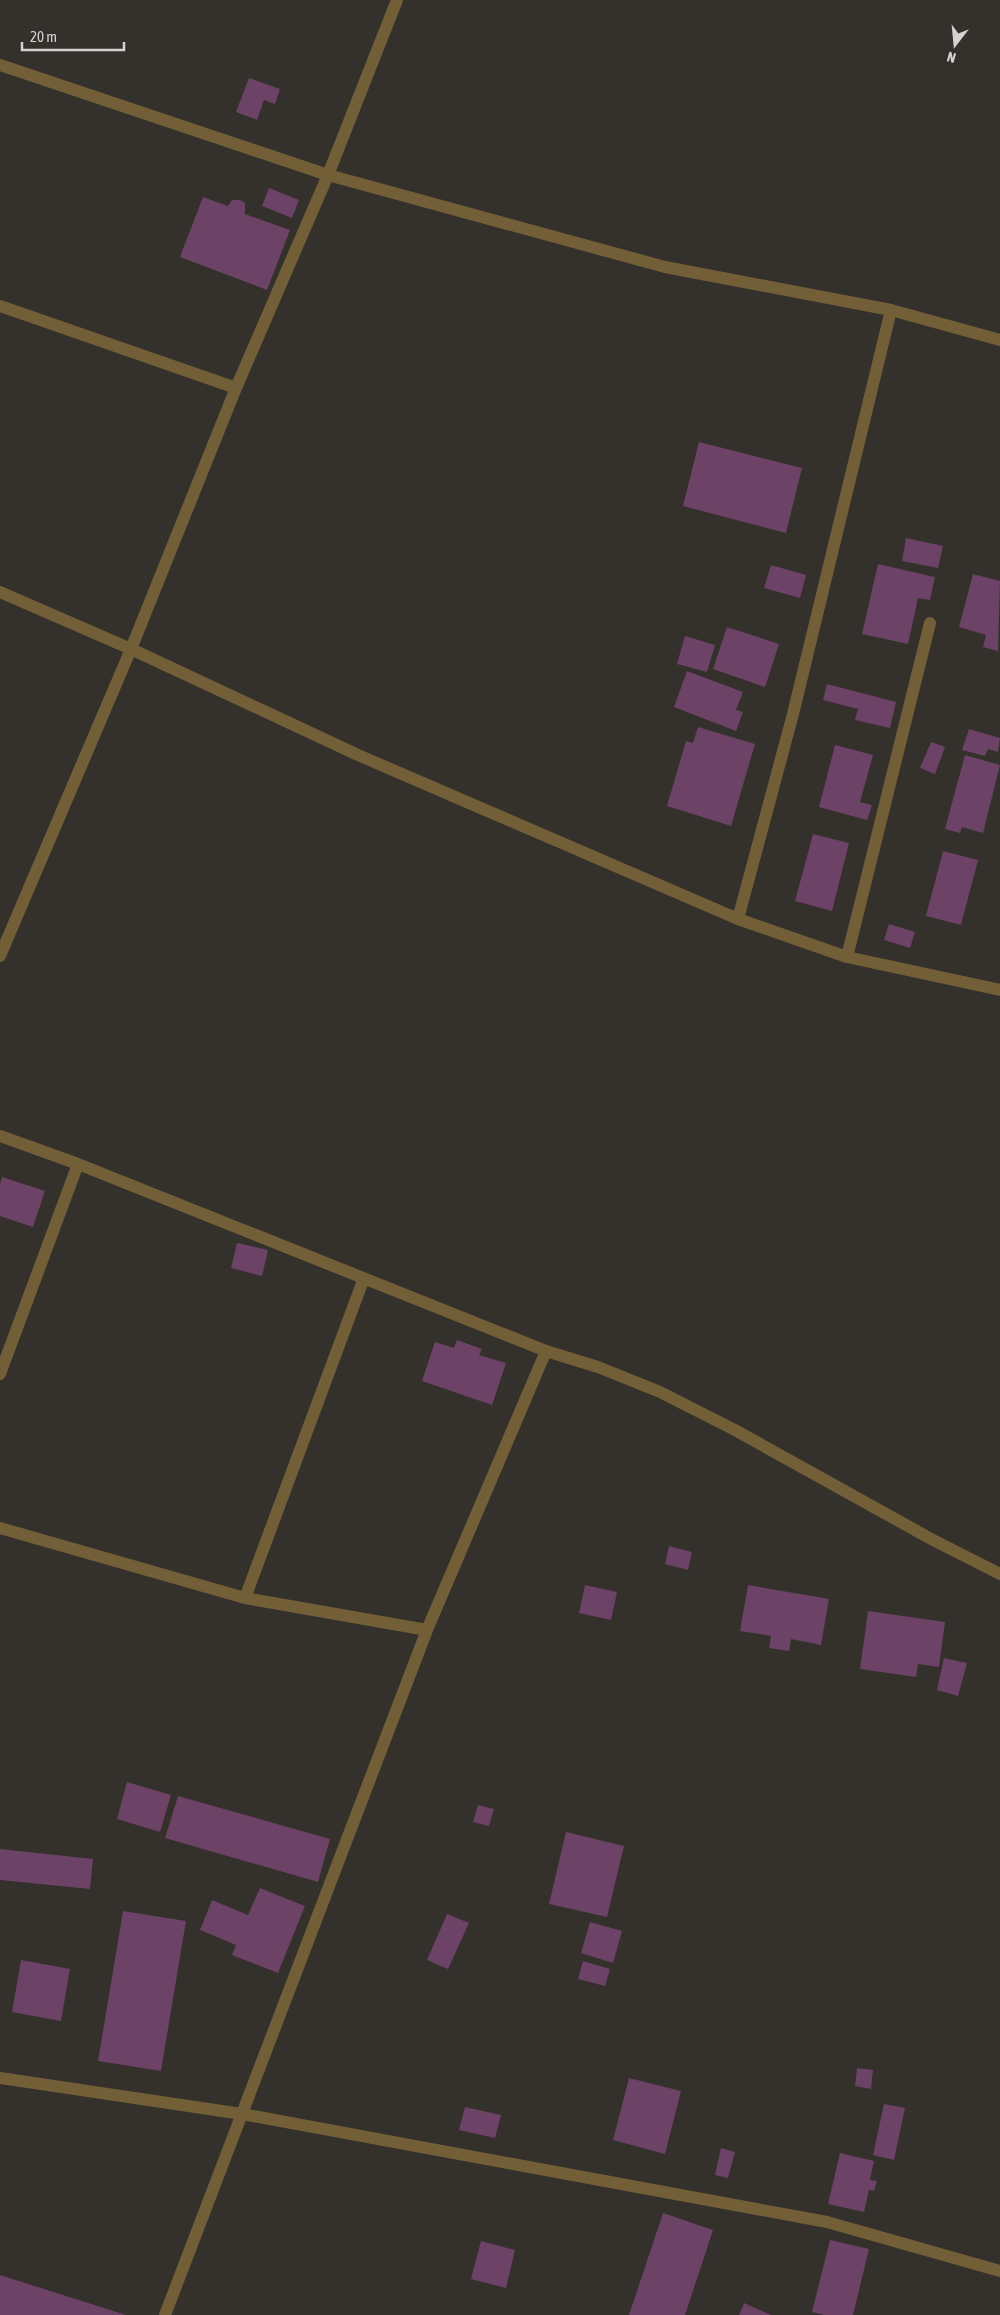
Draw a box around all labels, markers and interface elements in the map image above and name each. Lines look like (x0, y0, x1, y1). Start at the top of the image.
scale bar (22, 20, 125, 52)
north arrow (930, 20, 980, 70)
text: 20 m (30, 28, 57, 45)
text: N (945, 49, 958, 66)

